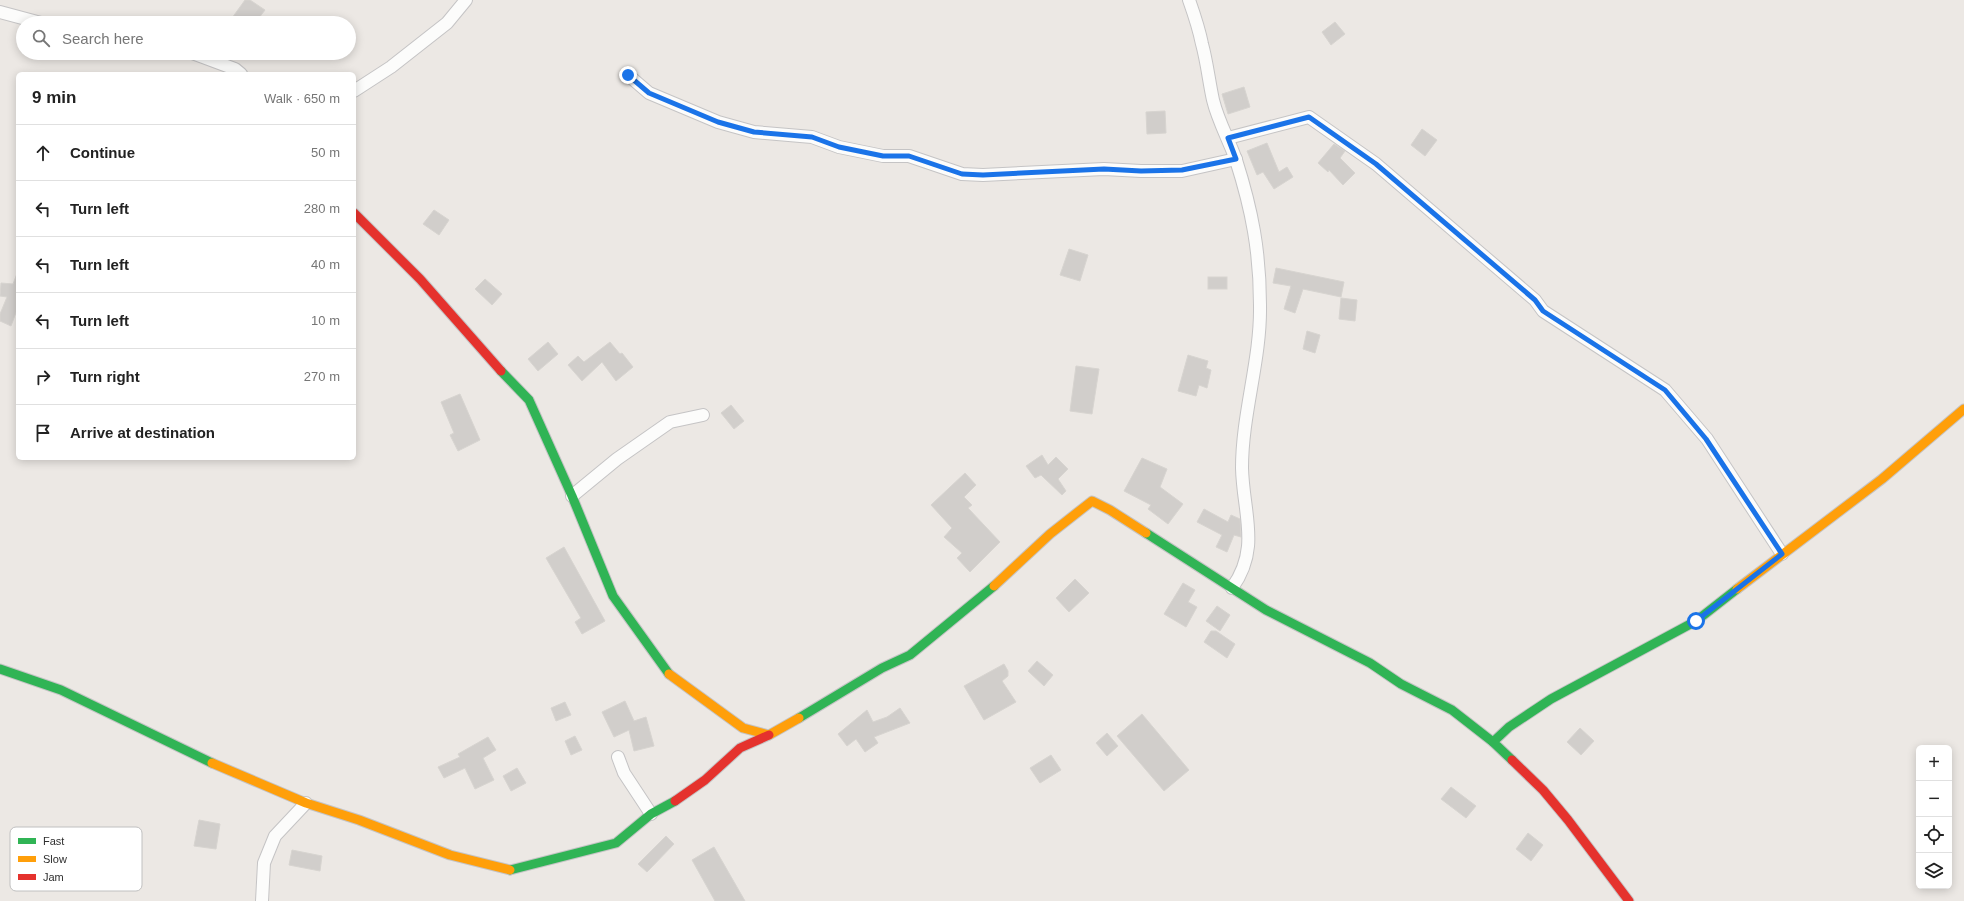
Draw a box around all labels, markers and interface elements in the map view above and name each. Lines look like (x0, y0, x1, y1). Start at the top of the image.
search box (16, 16, 356, 60)
icon: search (30, 27, 52, 49)
text: Search here (62, 30, 144, 47)
route end (619, 66, 637, 84)
text: 9 min (32, 88, 76, 107)
text: Walk · 650 m (264, 91, 340, 106)
icon: ahead (32, 142, 54, 164)
text: Continue (70, 144, 135, 161)
text: 50 m (311, 145, 340, 160)
icon: left (32, 198, 54, 220)
text: Turn left (70, 200, 129, 217)
text: 280 m (304, 201, 340, 216)
icon: left (32, 254, 54, 276)
text: Turn left (70, 256, 129, 273)
text: 40 m (311, 257, 340, 272)
icon: left (32, 310, 54, 332)
text: Turn left (70, 312, 129, 329)
text: 10 m (311, 313, 340, 328)
icon: right (32, 366, 54, 388)
text: Turn right (70, 368, 140, 385)
text: 270 m (304, 369, 340, 384)
icon: arrive (32, 422, 54, 444)
text: Arrive at destination (70, 424, 215, 441)
route start (1687, 612, 1705, 630)
map controls (1916, 745, 1952, 889)
button: + (1916, 745, 1952, 781)
button: − (1916, 781, 1952, 817)
button: locate (1916, 817, 1952, 853)
legend (10, 827, 142, 891)
text: Fast (43, 835, 64, 847)
text: Slow (43, 853, 67, 865)
button: layers (1916, 853, 1952, 889)
text: Jam (43, 871, 64, 883)

